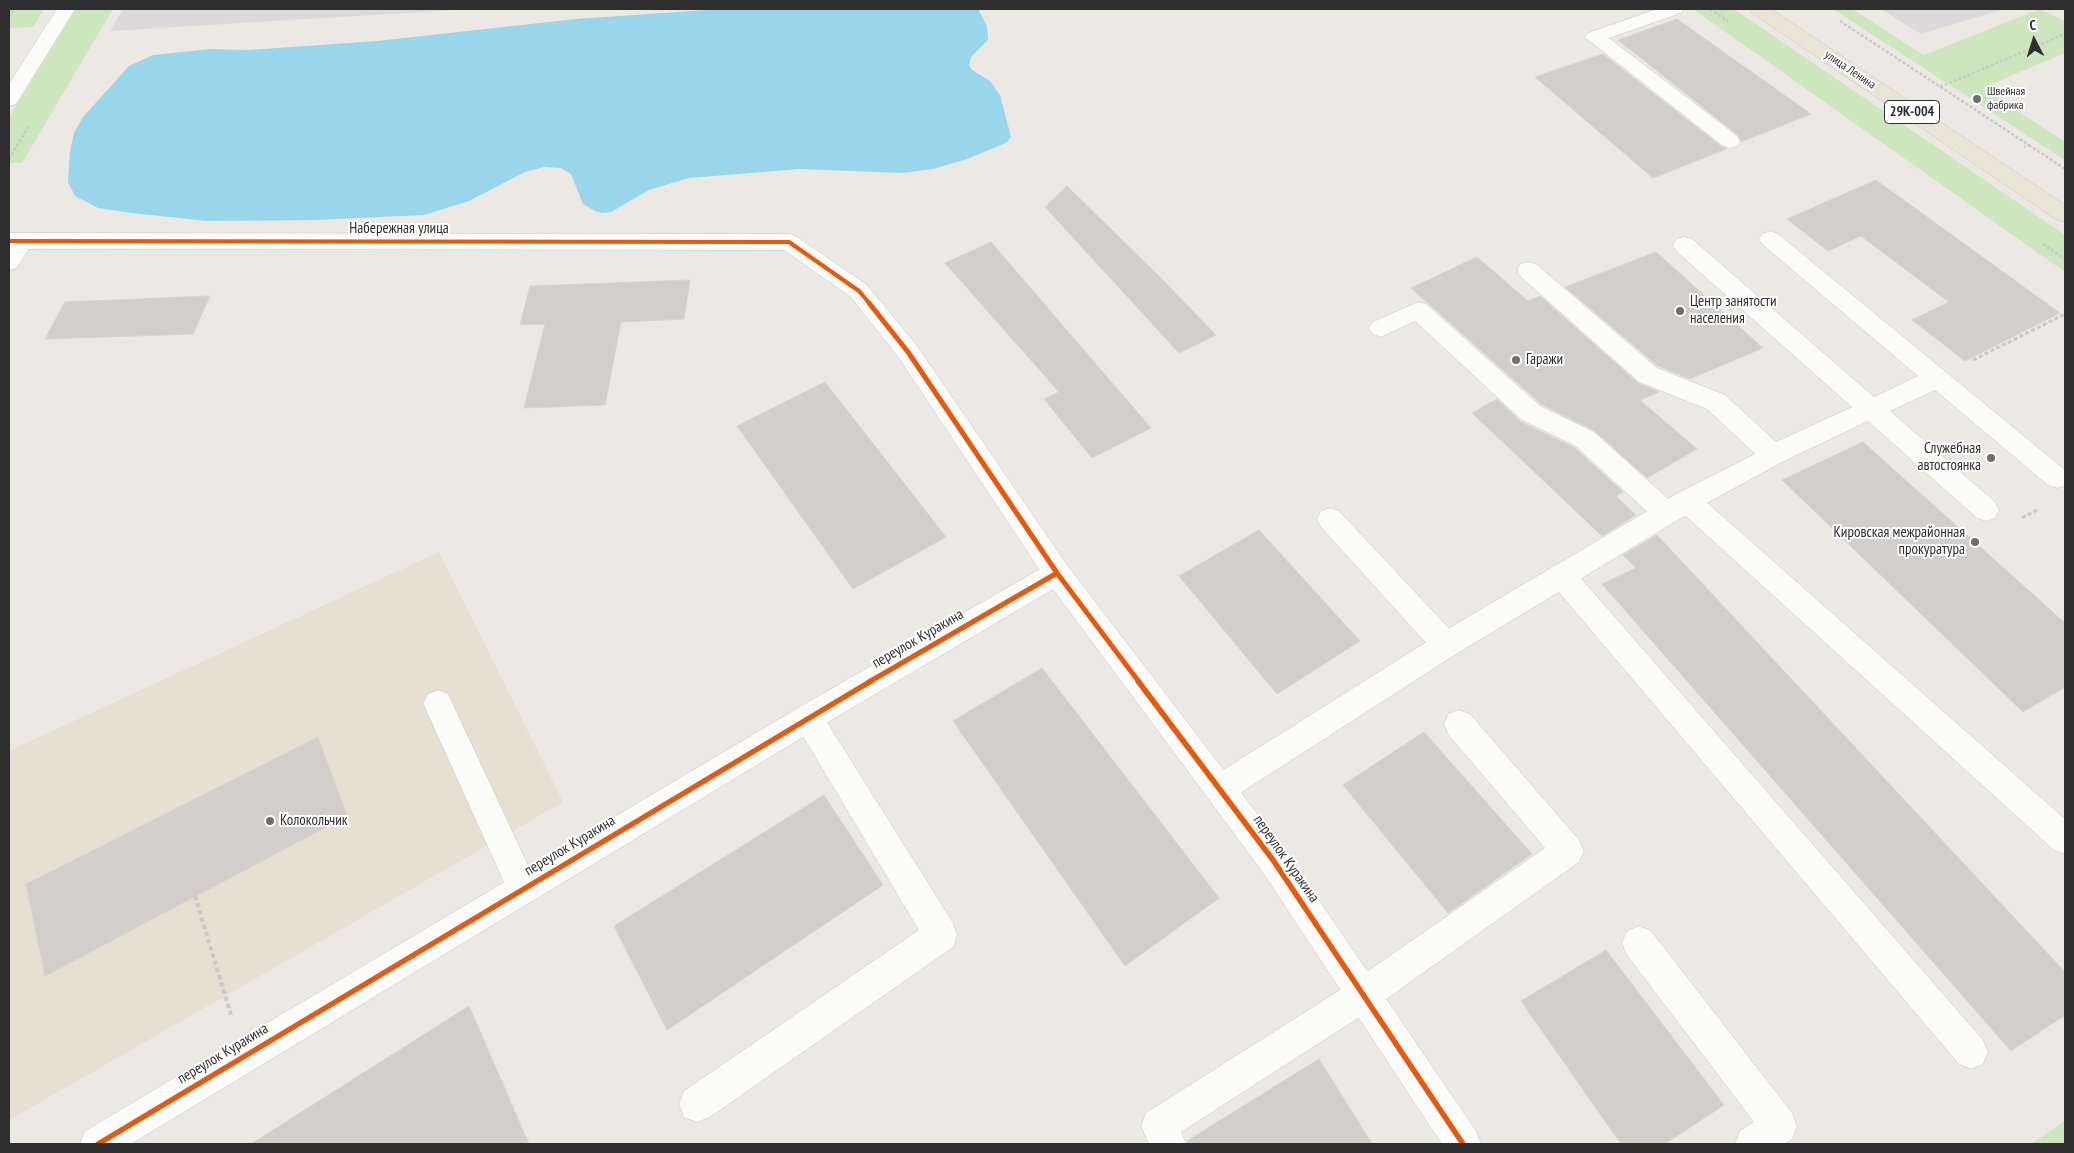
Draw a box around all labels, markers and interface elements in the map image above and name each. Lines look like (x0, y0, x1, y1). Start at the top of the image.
north arrow (2009, 15, 2059, 65)
text: С (2029, 16, 2037, 34)
street label: улица Ленина (1822, 48, 1878, 92)
place label: Швейная фабрика (1987, 85, 2025, 113)
marker: Швейная фабрика (1971, 93, 1983, 105)
road number: 29К-004 (1884, 100, 1940, 124)
street label: Набережная улица (349, 220, 449, 238)
place label: Центр занятости населения (1690, 293, 1776, 328)
marker: Центр занятости населения (1674, 305, 1686, 317)
place label: Гаражи (1526, 351, 1563, 369)
marker: Гаражи (1510, 354, 1522, 366)
place label: Служебная автостоянка (1917, 440, 1981, 475)
marker: Служебная автостоянка (1985, 452, 1997, 464)
place label: Кировская межрайонная прокуратура (1833, 524, 1965, 559)
marker: Кировская межрайонная прокуратура (1969, 536, 1981, 548)
street label: переулок Куракина (869, 606, 967, 672)
place label: Колокольчик (280, 812, 348, 830)
street label: переулок Куракина (521, 812, 619, 880)
street label: переулок Куракина (1249, 812, 1323, 906)
marker: Колокольчик (264, 815, 276, 827)
street label: переулок Куракина (174, 1020, 272, 1088)

